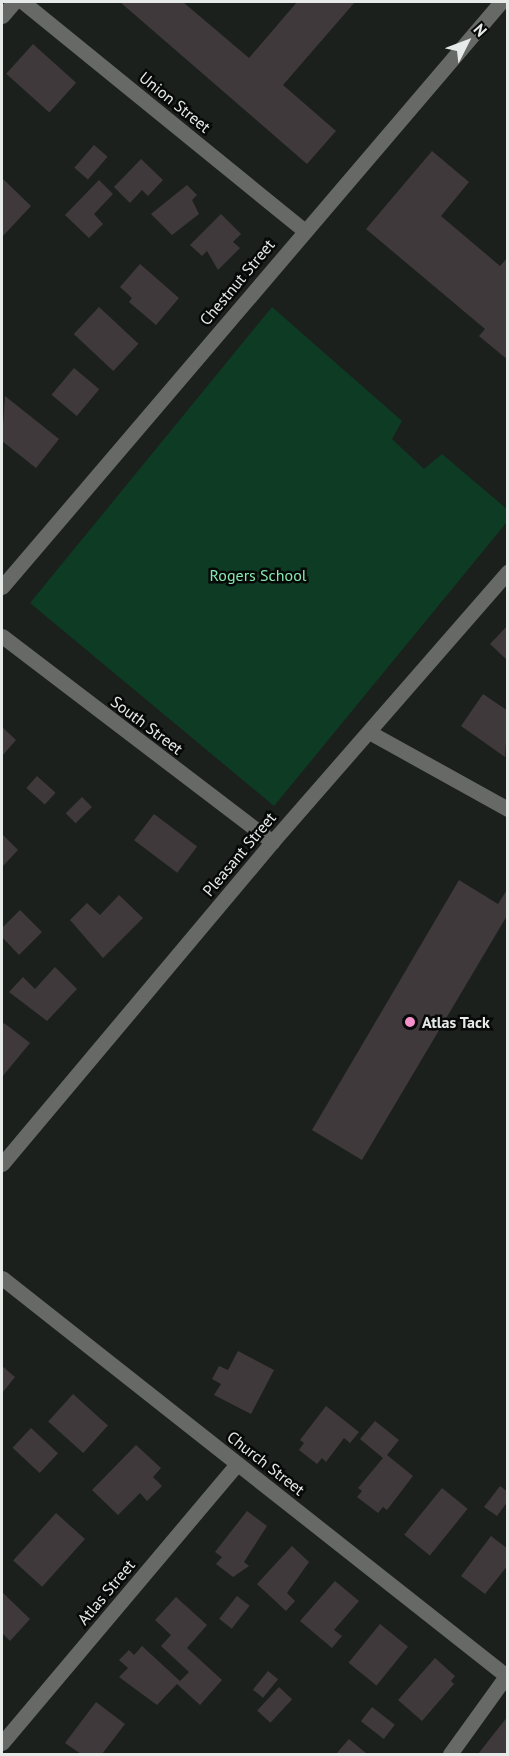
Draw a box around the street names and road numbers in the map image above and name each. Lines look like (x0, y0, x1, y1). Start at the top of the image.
street label: Union Street (136, 67, 214, 137)
street label: Chestnut Street (196, 235, 278, 329)
street label: South Street (107, 692, 187, 758)
street label: Pleasant Street (198, 808, 280, 900)
street label: Church Street (223, 1427, 309, 1499)
street label: Atlas Street (73, 1556, 139, 1628)

